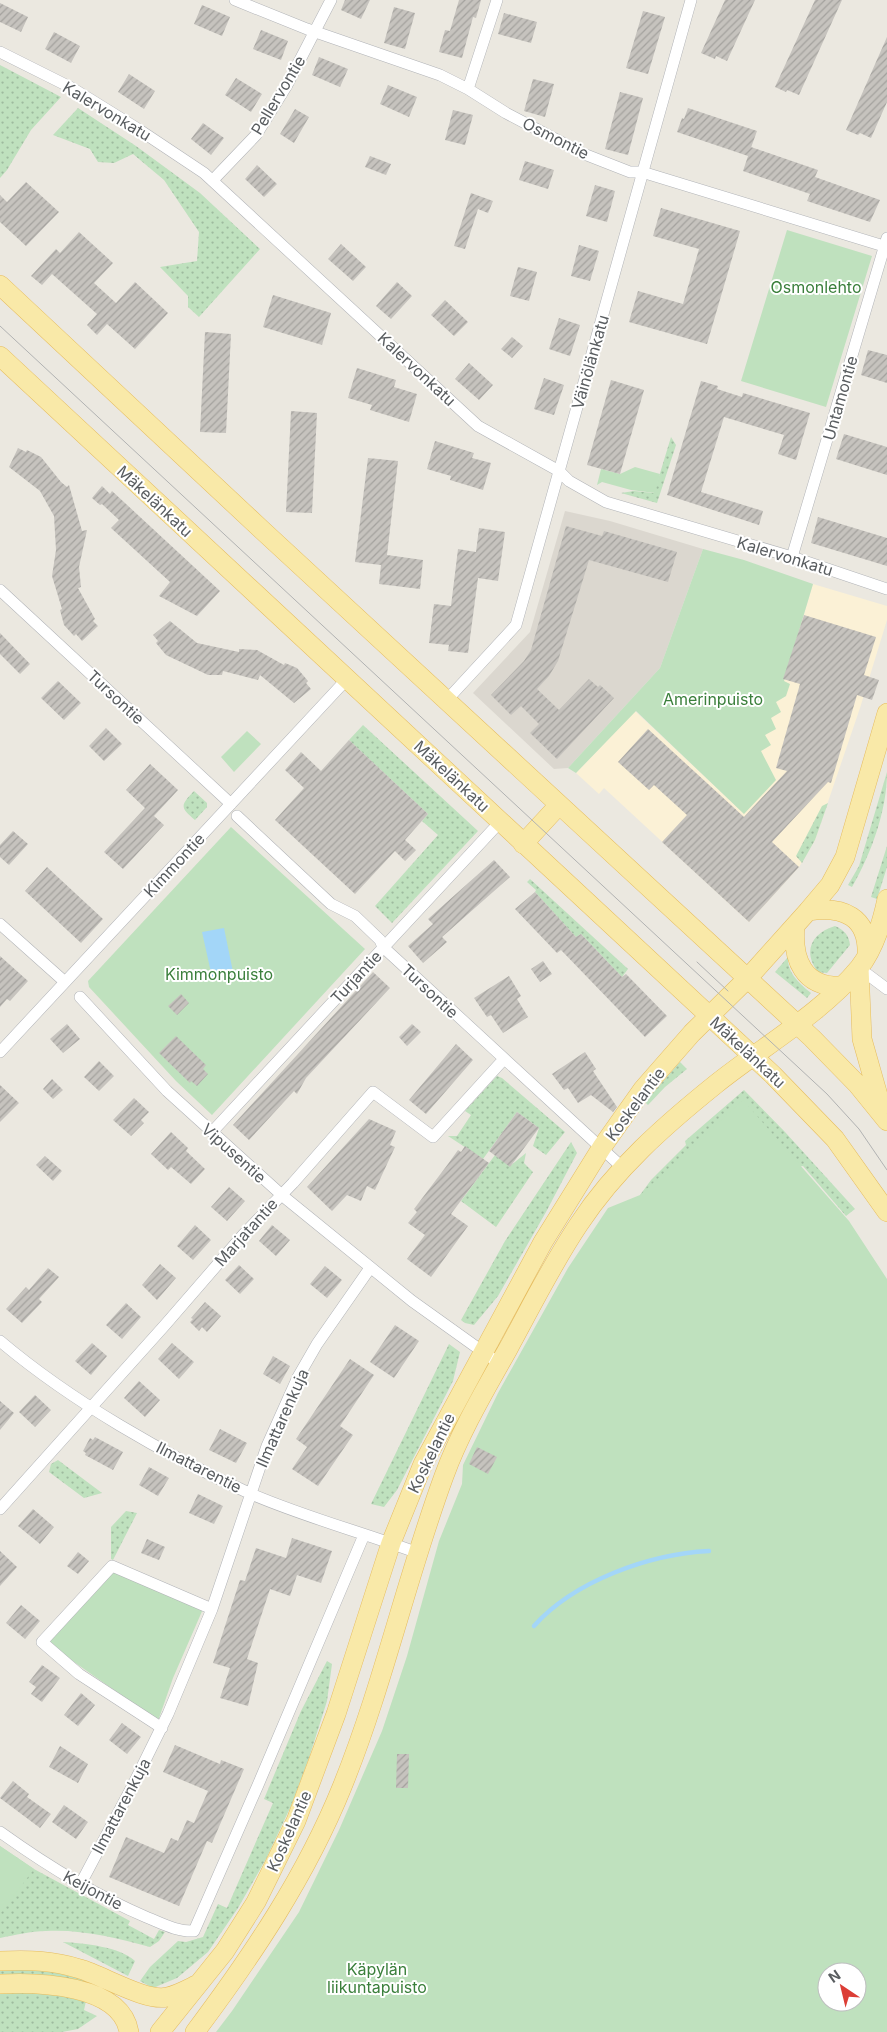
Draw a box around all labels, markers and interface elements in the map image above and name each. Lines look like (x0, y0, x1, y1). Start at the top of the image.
street label: Pellervontie (247, 52, 309, 138)
street label: Kalervonkatu (59, 77, 155, 145)
street label: Osmontie (519, 113, 593, 163)
park label: Osmonlehto (770, 277, 862, 297)
street label: Väinölänkatu (567, 313, 613, 411)
street label: Kalervonkatu (374, 328, 460, 410)
street label: Untamontie (818, 353, 862, 443)
street label: Mäkelänkatu (113, 461, 197, 541)
street label: Kalervonkatu (735, 532, 835, 580)
street label: Tursontie (83, 666, 149, 728)
park label: Amerinpuisto (663, 689, 763, 709)
street label: Mäkelänkatu (410, 736, 494, 816)
street label: Kimmontie (139, 829, 209, 901)
street label: Turjantie (326, 946, 386, 1008)
street label: Tursontie (397, 960, 463, 1022)
park label: Kimmonpuisto (165, 964, 273, 984)
street label: Mäkelänkatu (706, 1012, 790, 1092)
street label: Koskelantie (601, 1063, 669, 1145)
street label: Vipusentie (198, 1119, 270, 1187)
street label: Marjatantie (210, 1194, 282, 1270)
street label: Ilmattarenkuja (251, 1366, 313, 1470)
street label: Koskelantie (403, 1410, 459, 1496)
street label: Ilmattarentie (153, 1437, 245, 1497)
street label: Ilmattarenkuja (87, 1755, 155, 1857)
street label: Koskelantie (262, 1787, 316, 1875)
street label: Keijontie (60, 1866, 126, 1914)
park label: Käpylän liikuntapuisto (327, 1959, 427, 1997)
north arrow (817, 1962, 867, 2012)
text: N (825, 1966, 844, 1986)

